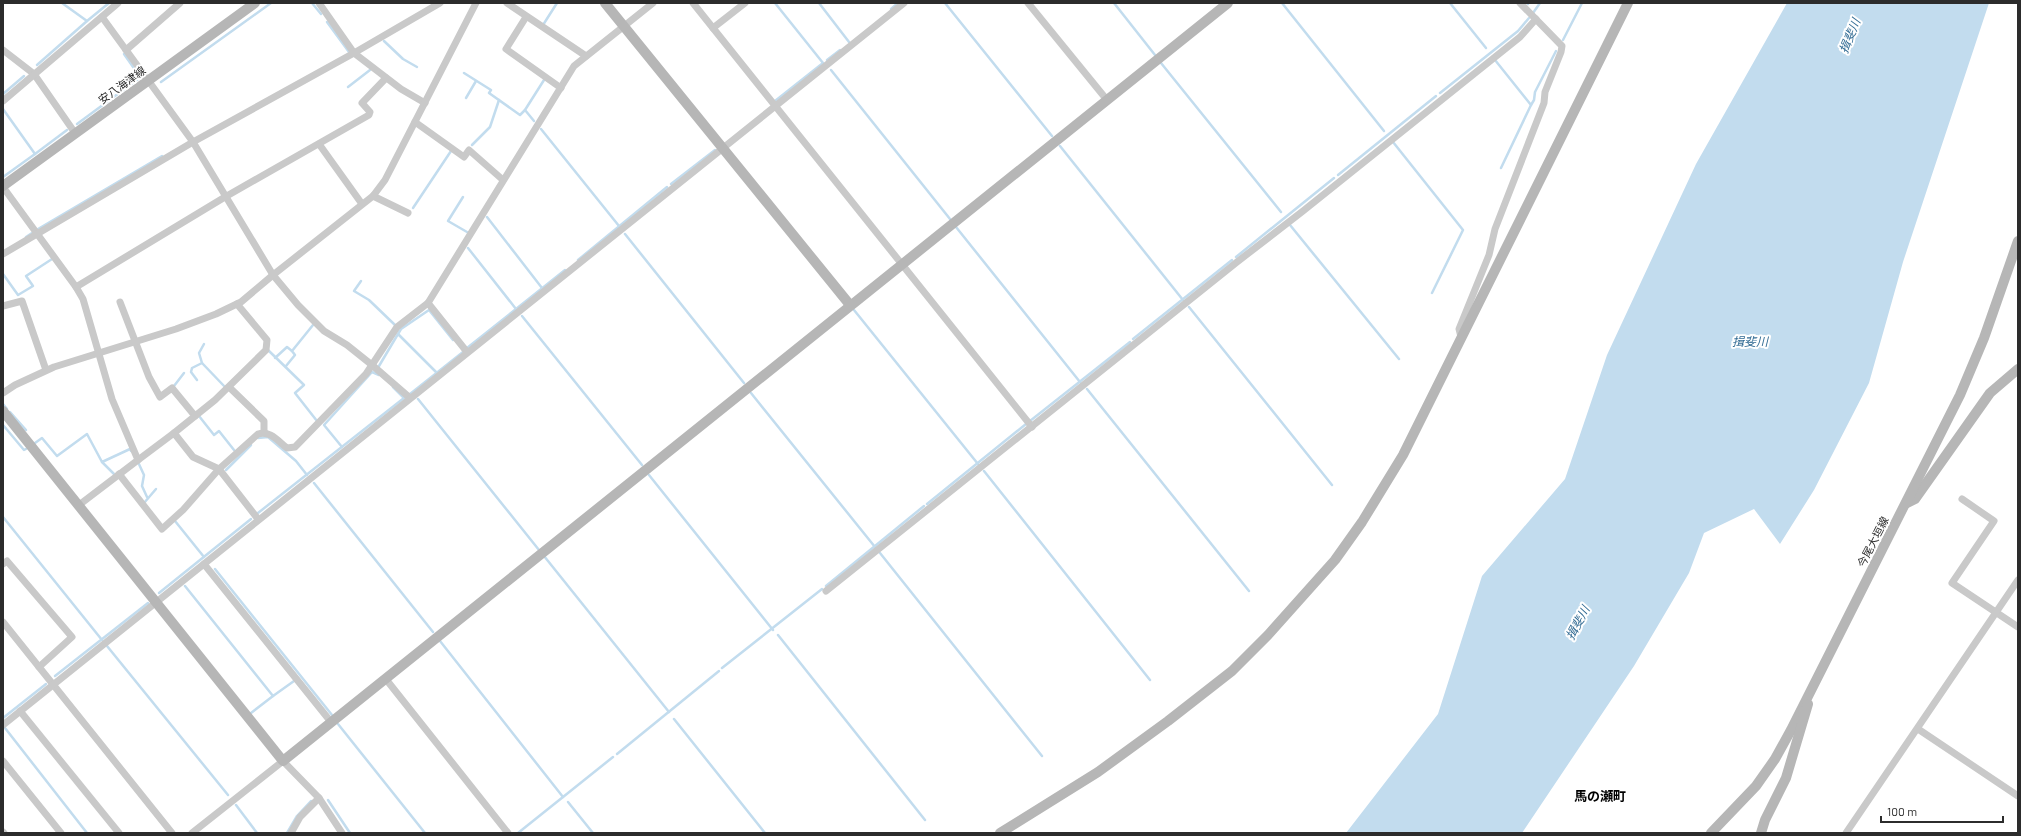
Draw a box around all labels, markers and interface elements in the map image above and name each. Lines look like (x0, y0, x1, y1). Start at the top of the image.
water label: 揖斐川 (1836, 14, 1863, 55)
street label: 安八海津線 (96, 63, 148, 106)
water label: 揖斐川 (1732, 334, 1770, 348)
street label: 今尾大垣線 (1854, 514, 1891, 569)
water label: 揖斐川 (1562, 602, 1593, 642)
district label: 馬の瀬町 (1574, 788, 1626, 804)
scale bar (1881, 798, 2003, 824)
text: 100 m (1887, 804, 1917, 818)

